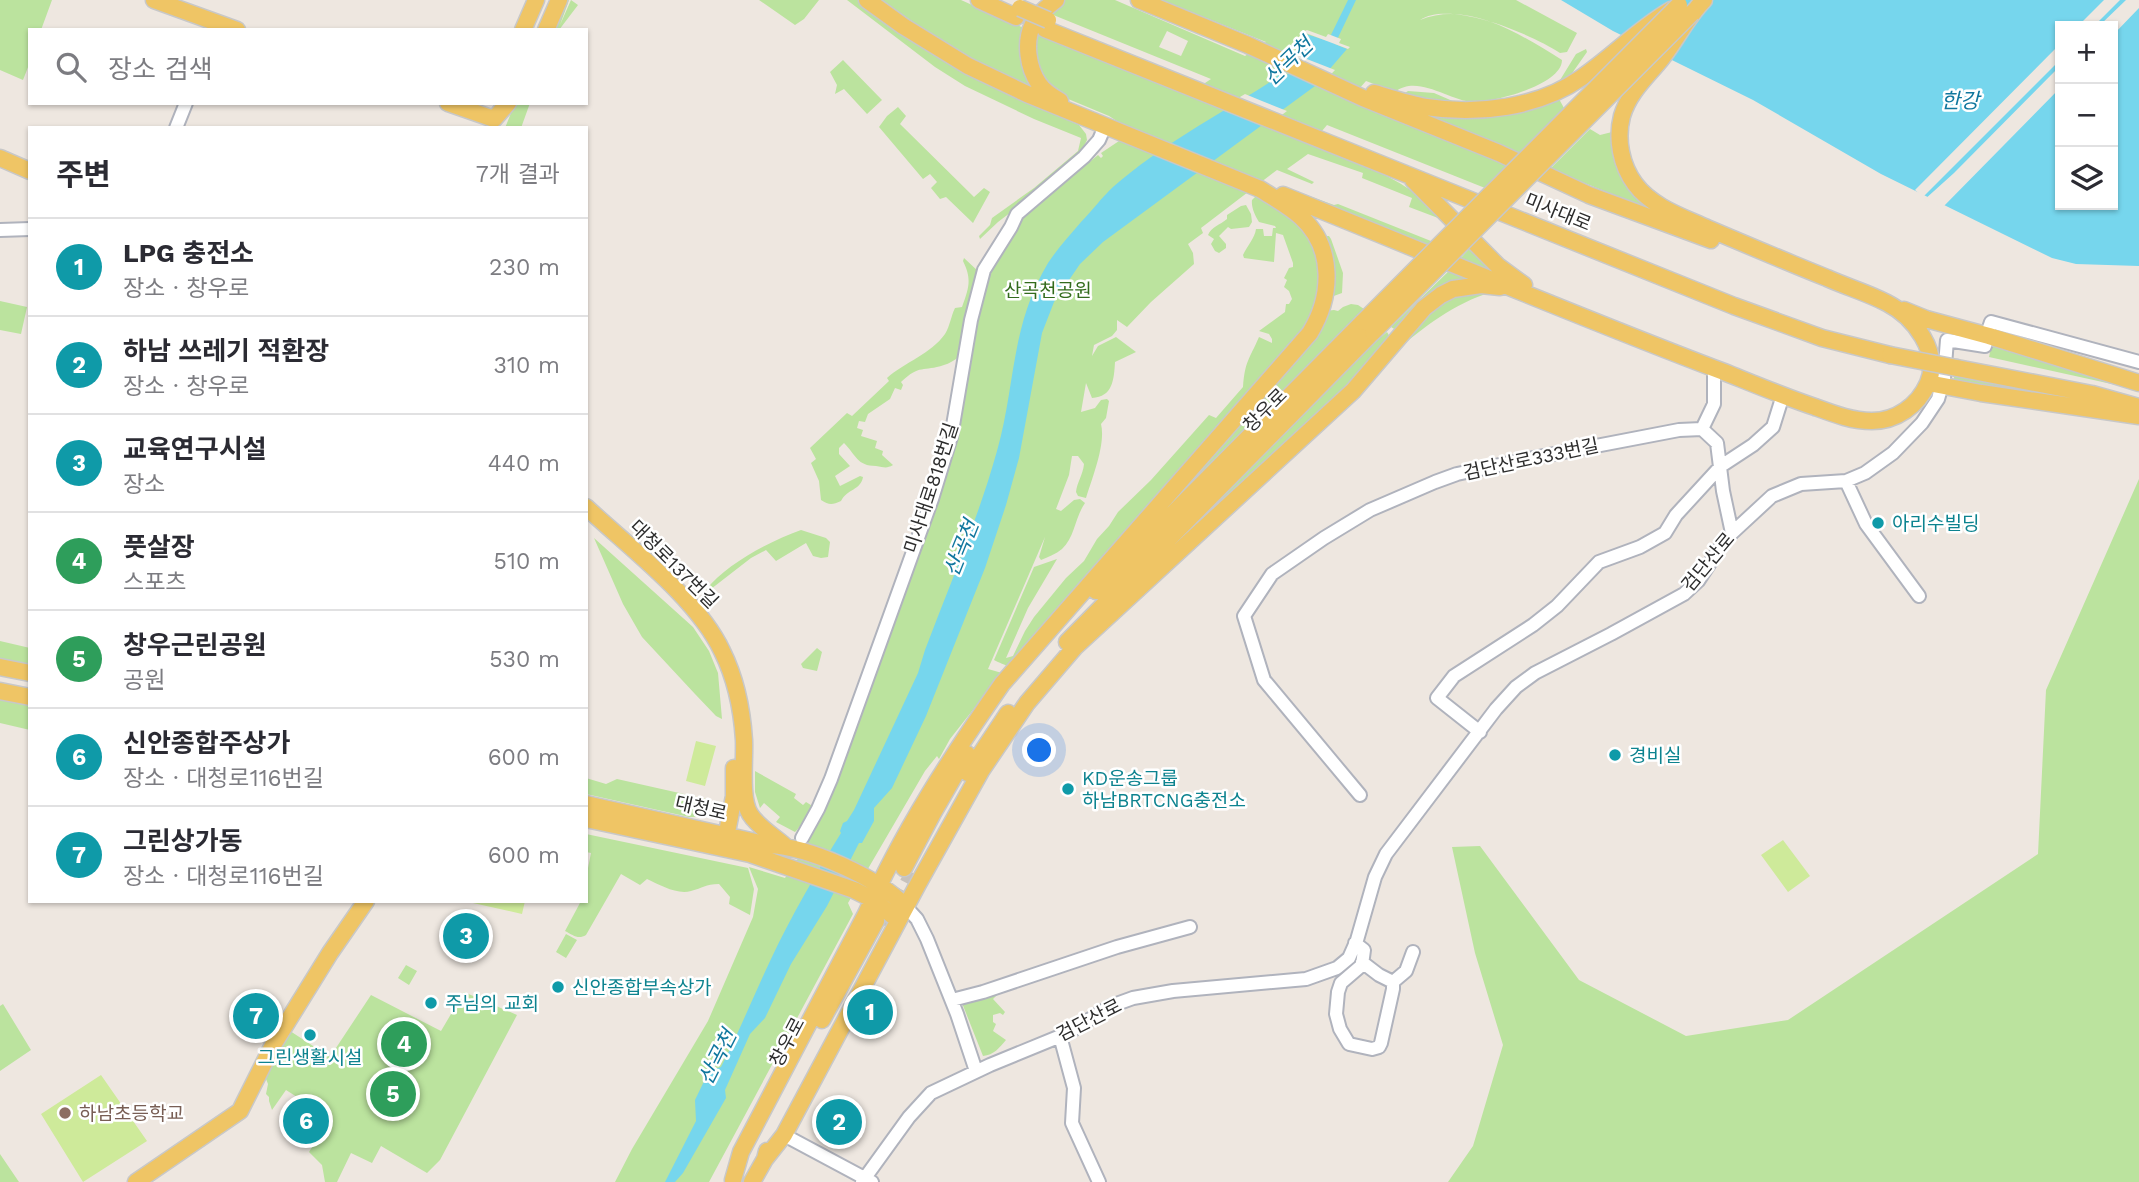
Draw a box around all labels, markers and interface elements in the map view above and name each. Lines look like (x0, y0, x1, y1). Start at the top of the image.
map controls (2055, 21, 2118, 210)
button: + (2055, 21, 2118, 84)
search box (28, 28, 588, 105)
water label: 산곡천 (1258, 30, 1319, 90)
icon: search (52, 48, 90, 86)
text: 장소 검색 (108, 54, 213, 84)
button: − (2055, 84, 2118, 147)
water label: 한강 (1941, 88, 1982, 113)
button: layers (2055, 147, 2118, 210)
text: 주변 (56, 157, 111, 192)
text: 7개 결과 (476, 161, 560, 188)
street label: 미사대로 (1521, 188, 1595, 236)
text: LPG 충전소 (123, 238, 254, 268)
text: 1 (74, 254, 84, 281)
text: 230 m (489, 254, 560, 281)
text: 장소 · 창우로 (123, 275, 250, 302)
park label: 산곡천공원 (1004, 279, 1092, 302)
text: 하남 쓰레기 적환장 (123, 336, 329, 366)
text: 2 (72, 352, 86, 379)
text: 310 m (494, 352, 560, 379)
text: 장소 · 창우로 (123, 373, 250, 400)
street label: 창우로 (1238, 383, 1292, 437)
street label: 미사대로818번길 (899, 420, 963, 556)
street label: 검단산로333번길 (1461, 433, 1601, 485)
text: 교육연구시설 (123, 434, 267, 464)
text: 3 (72, 450, 86, 477)
text: 440 m (488, 450, 560, 477)
text: 장소 (123, 471, 165, 498)
place label: 아리수빌딩 (1892, 512, 1979, 535)
water label: 산곡천 (939, 514, 984, 580)
street label: 대청로137번길 (625, 515, 723, 613)
marker: 아리수빌딩 (1870, 515, 1886, 531)
street label: 검단산로 (1677, 528, 1739, 596)
text: 풋살장 (123, 532, 195, 562)
text: 4 (72, 548, 86, 575)
text: 510 m (494, 548, 560, 575)
text: 스포츠 (123, 569, 186, 596)
text: 창우근린공원 (123, 630, 267, 660)
text: 5 (72, 646, 86, 673)
text: 530 m (489, 646, 560, 673)
text: 공원 (123, 667, 165, 694)
text: 신안종합주상가 (123, 728, 290, 758)
your location (1022, 733, 1056, 767)
text: 6 (72, 744, 86, 771)
text: 600 m (488, 744, 560, 771)
place label: 경비실 (1629, 744, 1681, 767)
marker: 경비실 (1607, 747, 1623, 763)
text: 장소 · 대청로116번길 (123, 765, 324, 792)
place label: KD운송그룹 하남BRTCNG충전소 (1082, 767, 1246, 812)
marker: KD운송그룹 하남BRTCNG충전소 (1060, 781, 1076, 797)
street label: 대청로 (673, 791, 729, 825)
text: 그린상가동 (123, 826, 243, 856)
text: 7 (72, 842, 86, 869)
text: 600 m (488, 842, 560, 869)
text: 장소 · 대청로116번길 (123, 863, 324, 890)
pin: 3 (443, 910, 489, 962)
place label: 신안종합부속상가 (572, 976, 712, 999)
marker: 신안종합부속상가 (550, 979, 566, 995)
pin: 1 (847, 986, 893, 1038)
pin: 7 (233, 990, 279, 1042)
place label: 주님의 교회 (445, 992, 539, 1015)
street label: 검단산로 (1053, 994, 1125, 1046)
marker: 주님의 교회 (423, 995, 439, 1011)
street label: 창우로 (765, 1013, 809, 1071)
pin: 4 (381, 1018, 427, 1070)
water label: 산곡천 (693, 1023, 743, 1089)
marker: 그린생활시설 (302, 1027, 318, 1043)
place label: 그린생활시설 (258, 1046, 362, 1069)
pin: 5 (370, 1068, 416, 1120)
pin: 6 (283, 1095, 329, 1147)
pin: 2 (816, 1096, 862, 1148)
place label: 하남초등학교 (79, 1102, 184, 1125)
marker: 하남초등학교 (57, 1105, 73, 1121)

